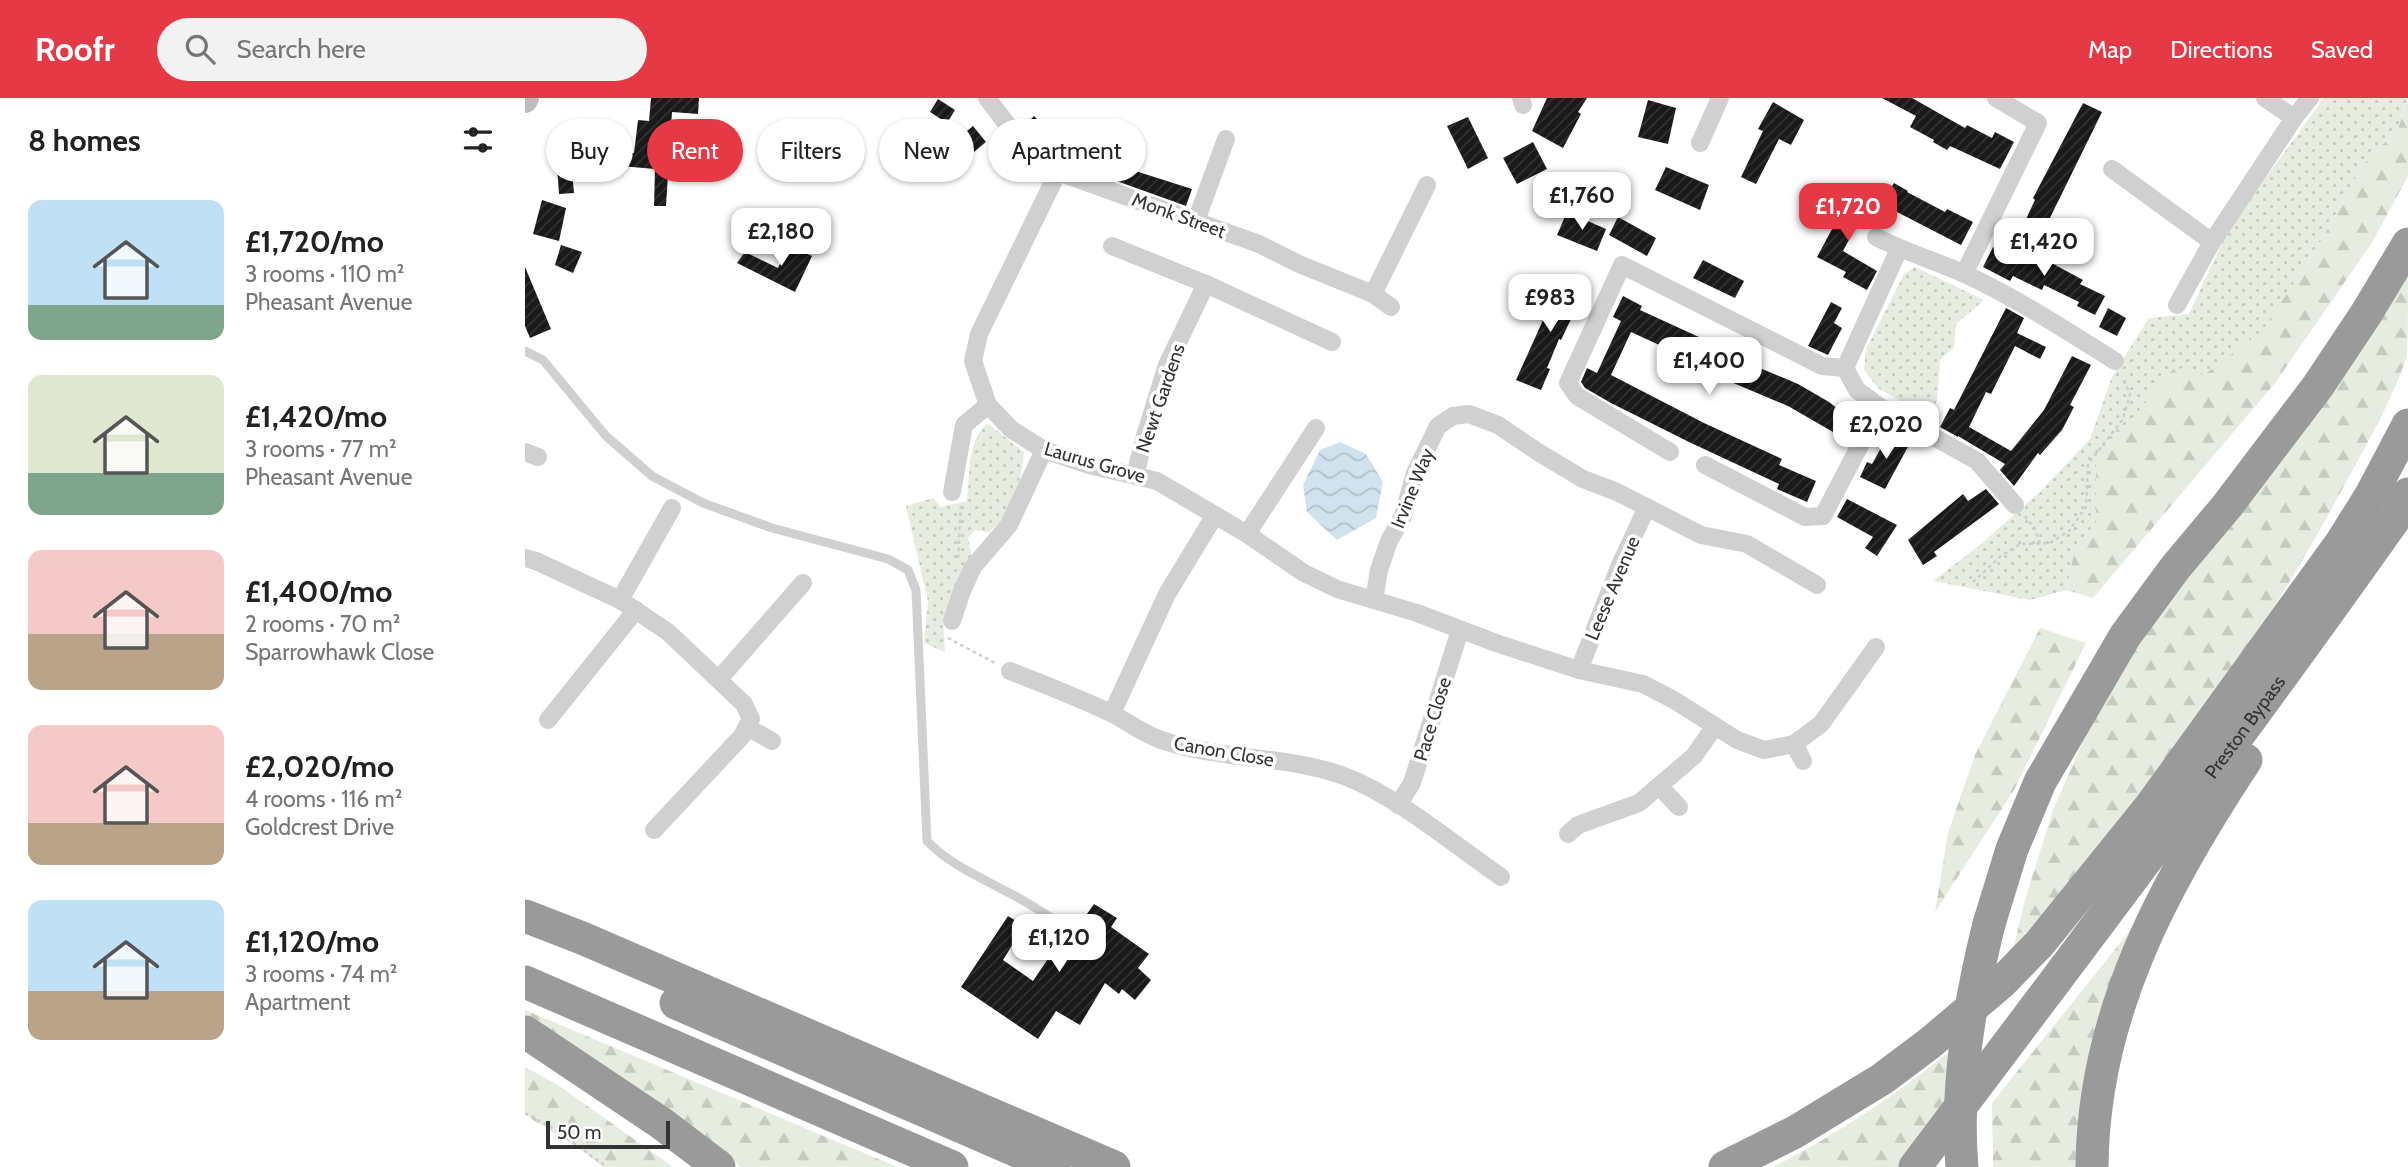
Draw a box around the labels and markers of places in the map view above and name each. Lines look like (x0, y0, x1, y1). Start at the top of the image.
pin: £1,760 (1525, 172, 1639, 232)
pin: £1,720 (1791, 184, 1905, 243)
pin: £2,180 (724, 208, 838, 268)
pin: £1,420 (1987, 218, 2101, 278)
pin: £983 (1509, 274, 1591, 334)
pin: £1,400 (1652, 338, 1766, 397)
pin: £2,020 (1829, 402, 1943, 461)
pin: £1,120 (1002, 914, 1116, 974)

